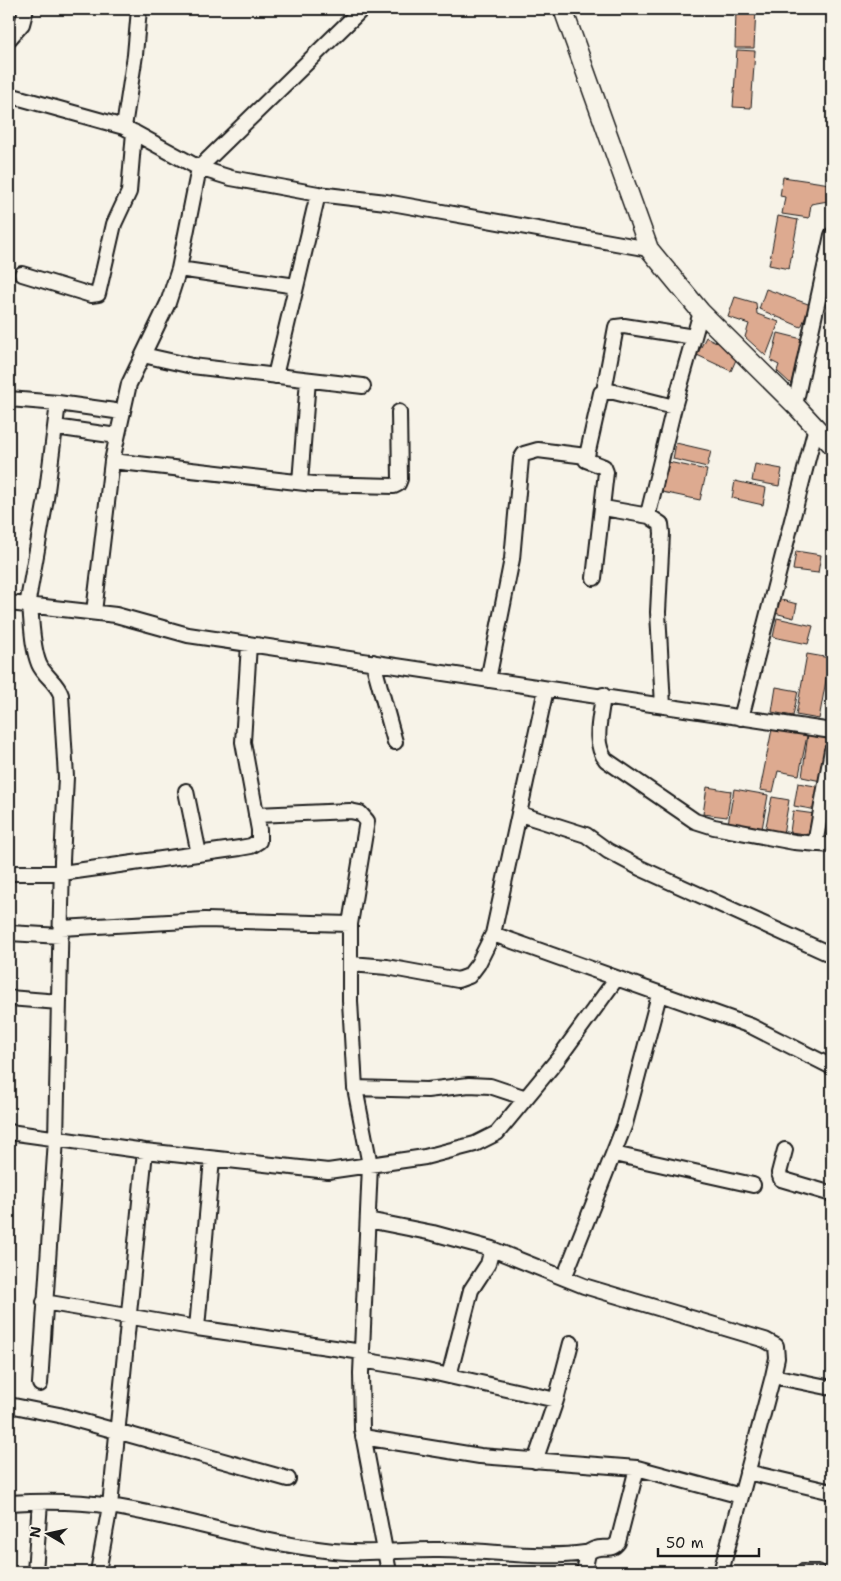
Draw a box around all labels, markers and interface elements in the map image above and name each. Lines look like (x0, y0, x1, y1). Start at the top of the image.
north arrow (22, 1508, 72, 1558)
text: N (25, 1525, 45, 1539)
scale bar (658, 1526, 760, 1558)
text: 50 m (666, 1533, 704, 1553)

